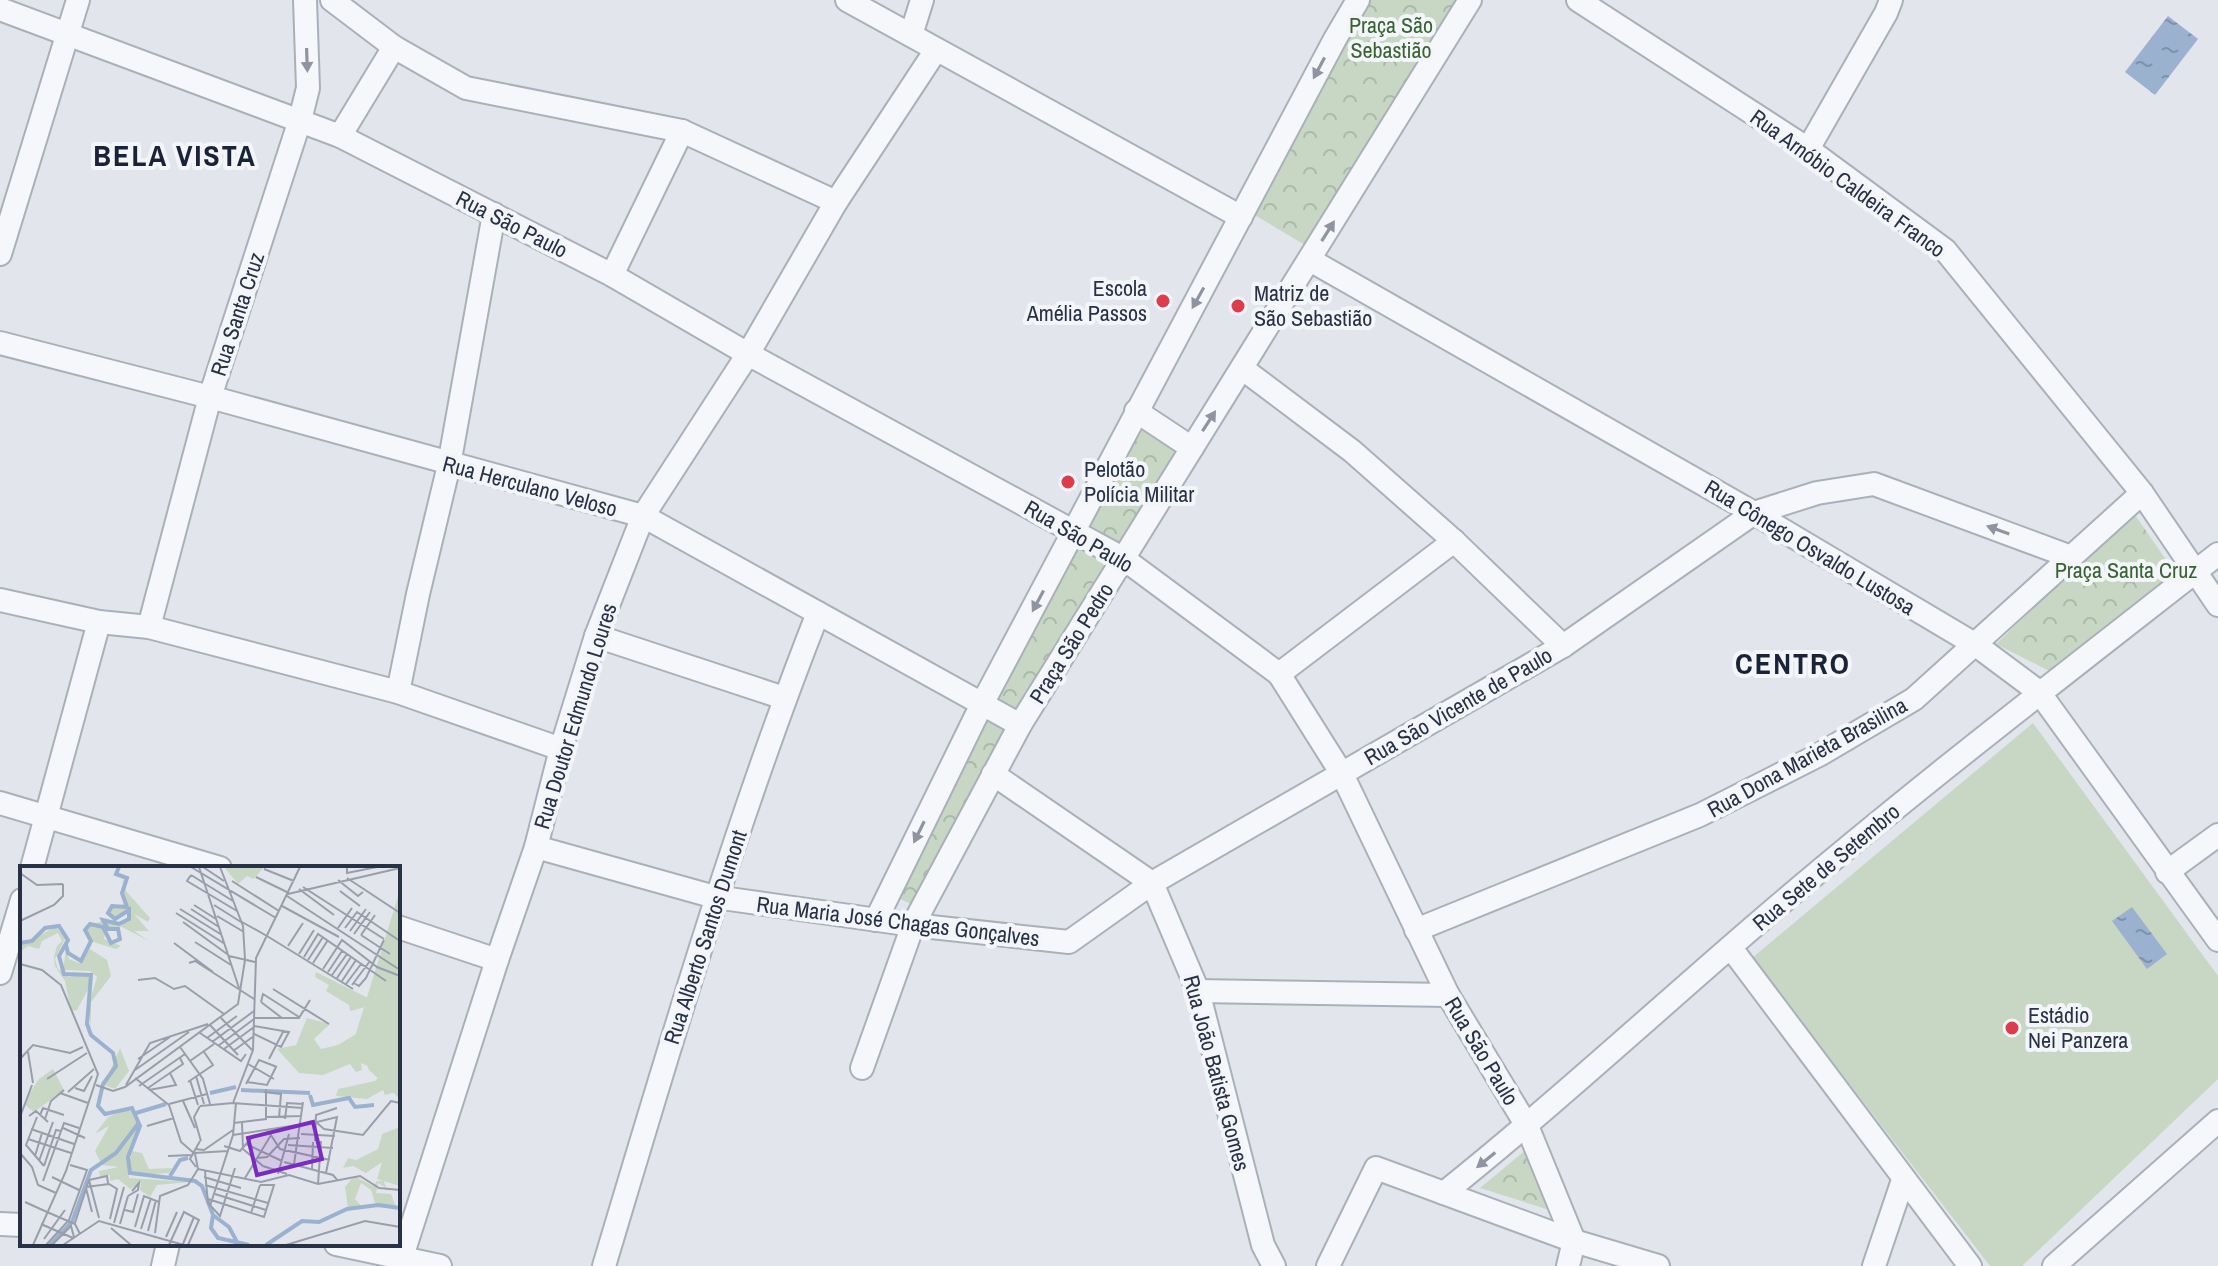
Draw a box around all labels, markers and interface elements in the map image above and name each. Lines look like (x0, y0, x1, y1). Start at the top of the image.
park label: Praça São Sebastião (1349, 10, 1433, 65)
one-way arrow (301, 48, 314, 73)
one-way arrow (1313, 56, 1326, 79)
street label: Rua Arnóbio Caldeira Franco (1744, 102, 1952, 264)
district label: BELA VISTA (93, 135, 257, 175)
street label: Rua São Paulo (451, 183, 573, 265)
one-way arrow (1321, 220, 1335, 242)
street label: Rua Santa Cruz (203, 248, 271, 380)
place label: Escola Amélia Passos (1026, 273, 1147, 328)
place label: Matriz de São Sebastião (1254, 278, 1372, 333)
one-way arrow (1191, 286, 1204, 309)
marker: Escola Amélia Passos (1154, 292, 1172, 310)
marker: Matriz de São Sebastião (1229, 297, 1247, 315)
one-way arrow (1201, 411, 1216, 432)
street label: Rua Herculano Veloso (439, 448, 621, 524)
place label: Pelotão Polícia Militar (1084, 454, 1194, 509)
street label: Rua Cônego Osvaldo Lustosa (1699, 472, 1921, 622)
marker: Pelotão Polícia Militar (1059, 473, 1077, 491)
street label: Rua São Paulo (1019, 493, 1139, 579)
one-way arrow (1986, 523, 2010, 536)
park label: Praça Santa Cruz (2055, 555, 2197, 585)
street label: Praça São Pedro (1022, 577, 1120, 709)
one-way arrow (1031, 589, 1045, 612)
street label: Rua Doutor Edmundo Loures (526, 599, 624, 833)
street label: Rua São Vicente de Paulo (1359, 640, 1557, 772)
district label: CENTRO (1735, 643, 1851, 683)
street label: Rua Dona Marieta Brasilina (1702, 690, 1912, 824)
street label: Rua Sete de Setembro (1746, 797, 1906, 937)
one-way arrow (912, 820, 926, 843)
street label: Rua Alberto Santos Dumont (656, 826, 754, 1048)
inset map (20, 866, 400, 1246)
street label: Rua Maria José Chagas Gonçalves (755, 889, 1041, 953)
street label: Rua João Batista Gomes (1176, 972, 1258, 1174)
street label: Rua São Paulo (1438, 991, 1526, 1111)
place label: Estádio Nei Panzera (2028, 1000, 2128, 1055)
marker: Estádio Nei Panzera (2003, 1019, 2021, 1037)
one-way arrow (1476, 1151, 1496, 1167)

